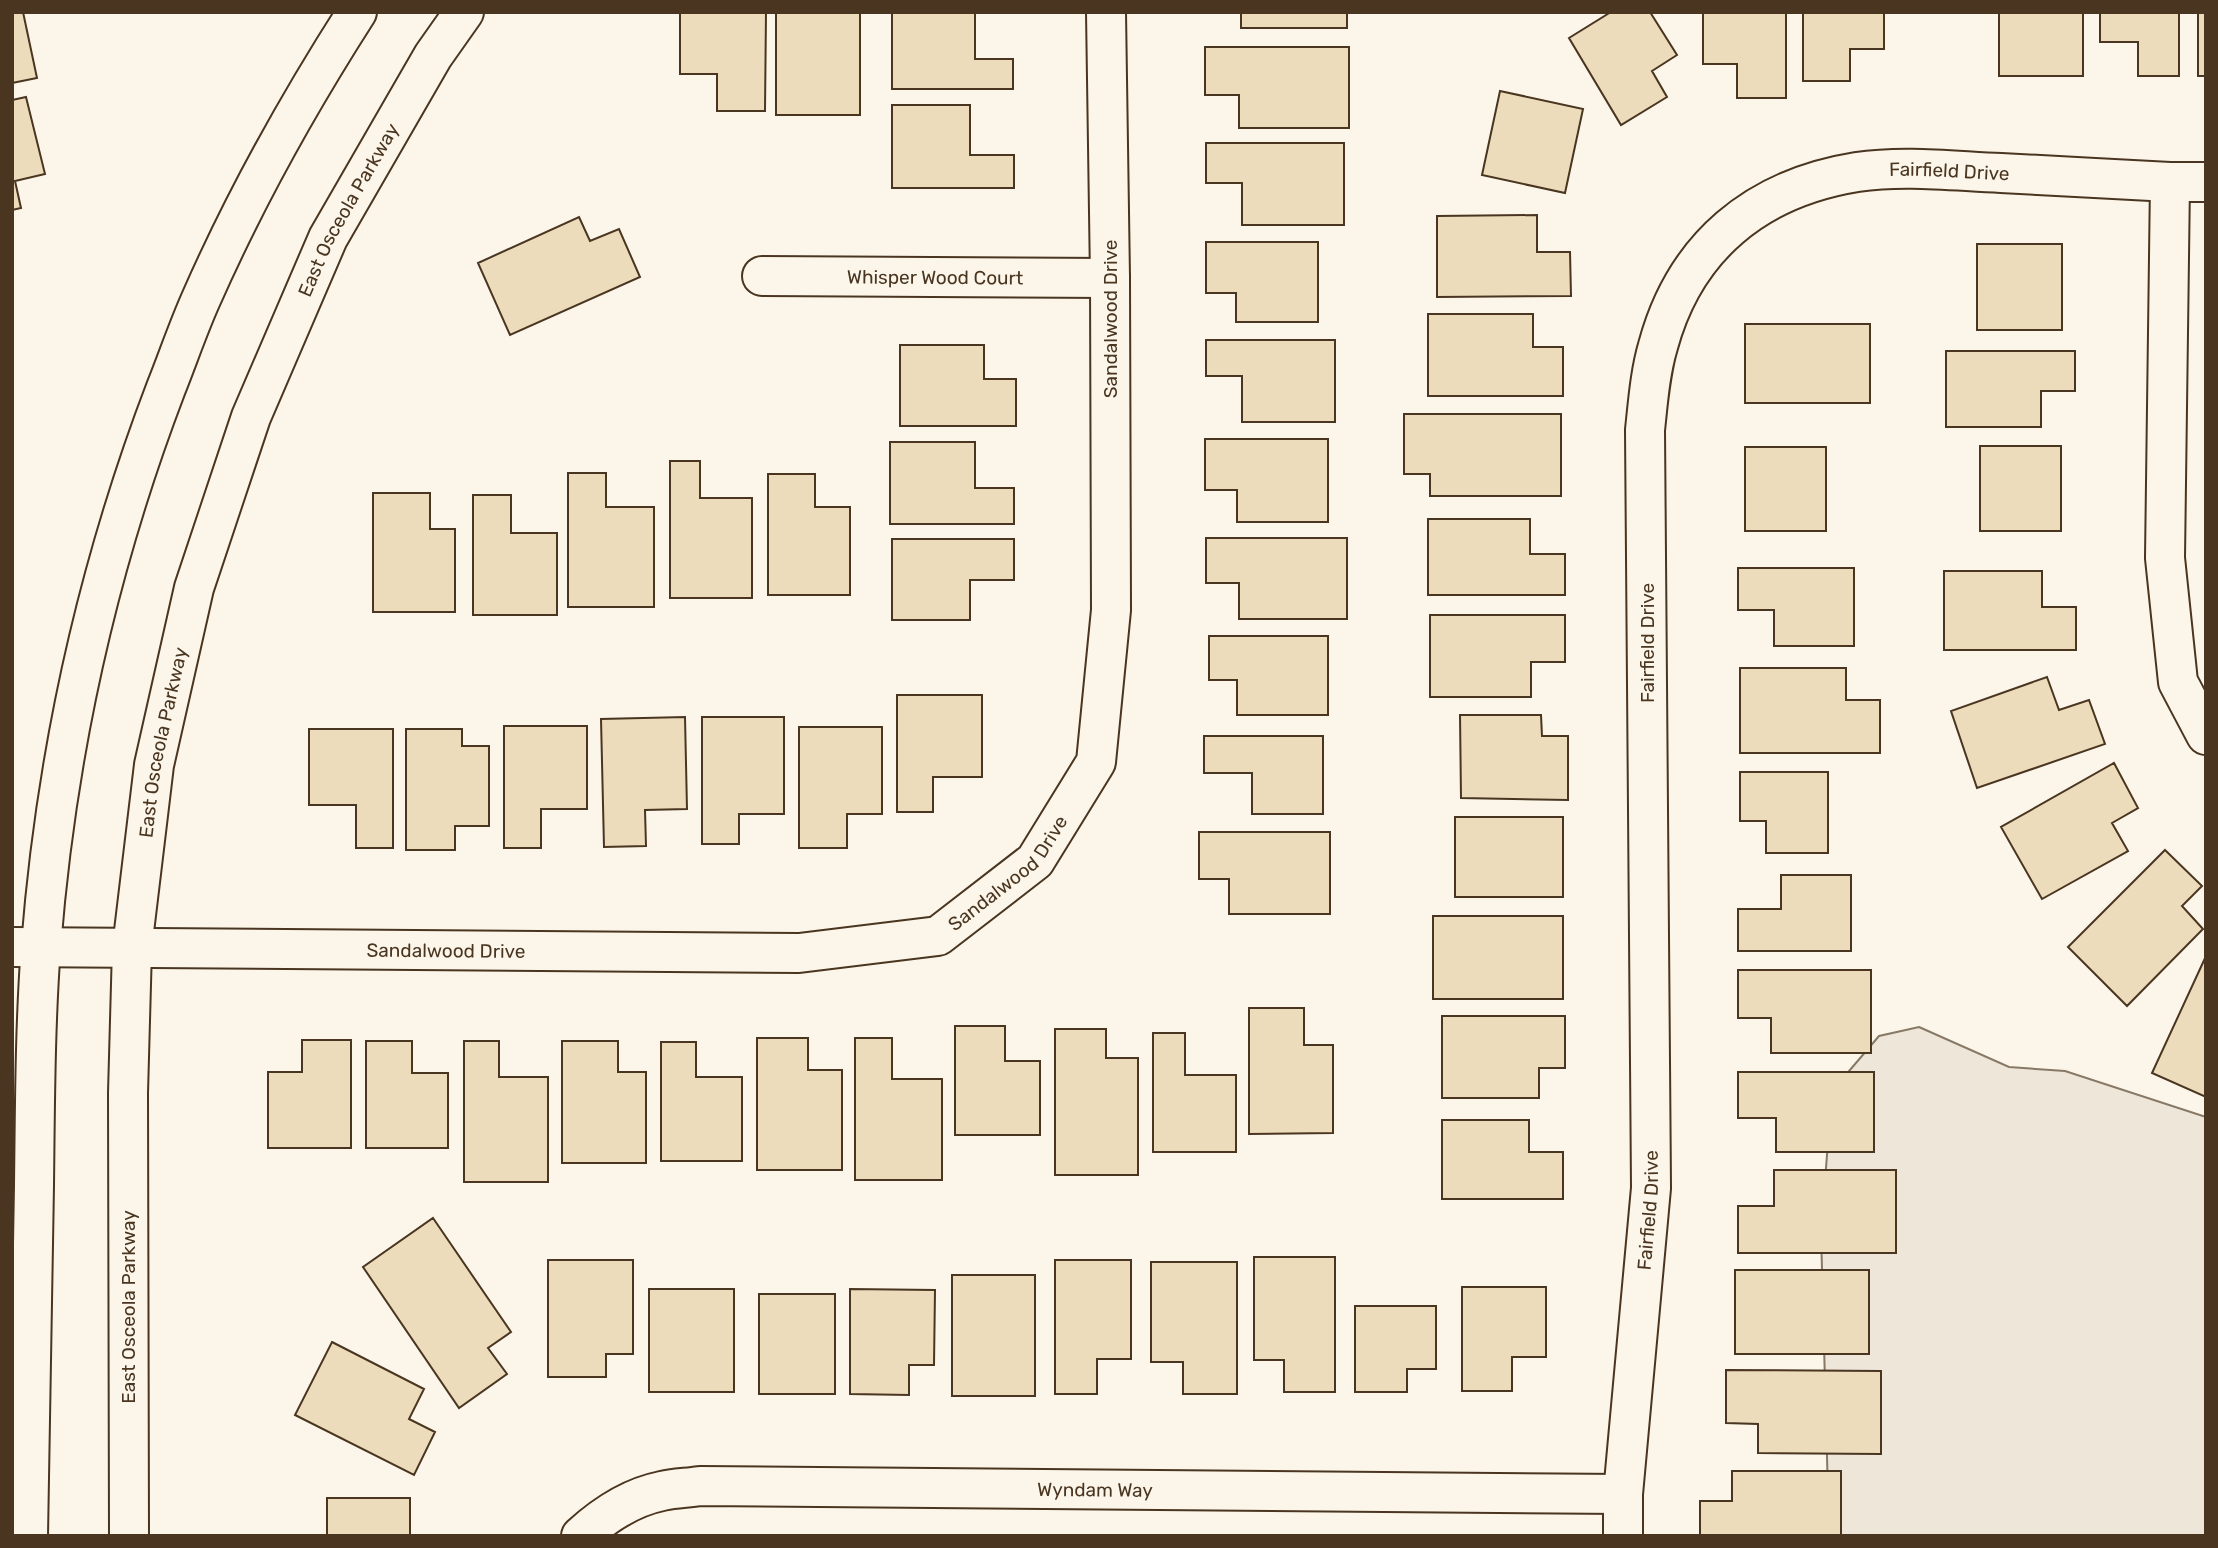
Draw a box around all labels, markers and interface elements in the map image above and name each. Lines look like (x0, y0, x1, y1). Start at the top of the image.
street label: East Osceola Parkway (293, 119, 404, 300)
street label: Fairfield Drive (1889, 158, 2010, 185)
street label: Sandalwood Drive (1099, 240, 1122, 398)
street label: Whisper Wood Court (847, 265, 1024, 290)
street label: Fairfield Drive (1636, 583, 1659, 703)
street label: East Osceola Parkway (134, 645, 192, 839)
street label: Sandalwood Drive (944, 811, 1072, 936)
street label: Sandalwood Drive (366, 939, 525, 963)
street label: Fairfield Drive (1633, 1150, 1663, 1271)
street label: East Osceola Parkway (117, 1210, 140, 1404)
street label: Wyndam Way (1037, 1478, 1153, 1502)

